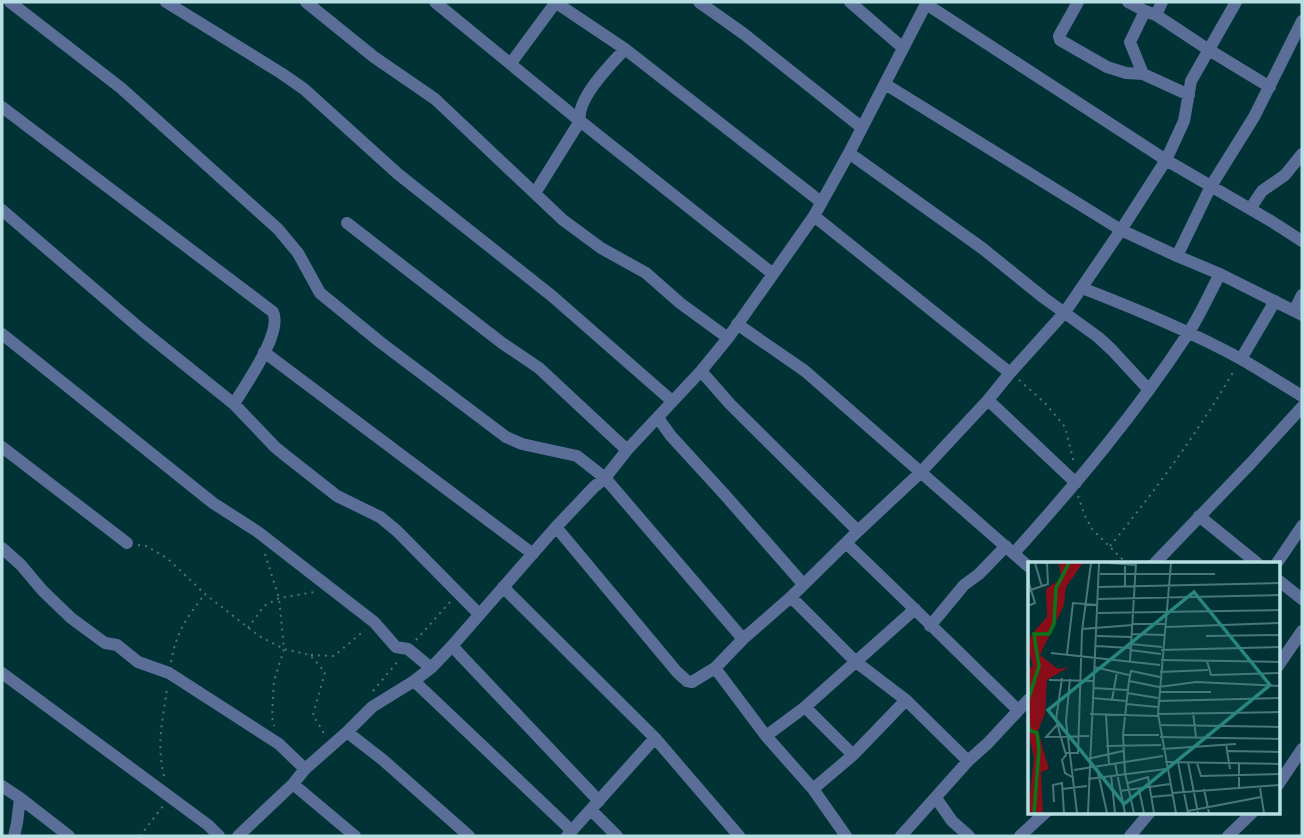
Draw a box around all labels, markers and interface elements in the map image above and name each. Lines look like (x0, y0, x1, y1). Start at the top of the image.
inset map (1028, 562, 1280, 814)

